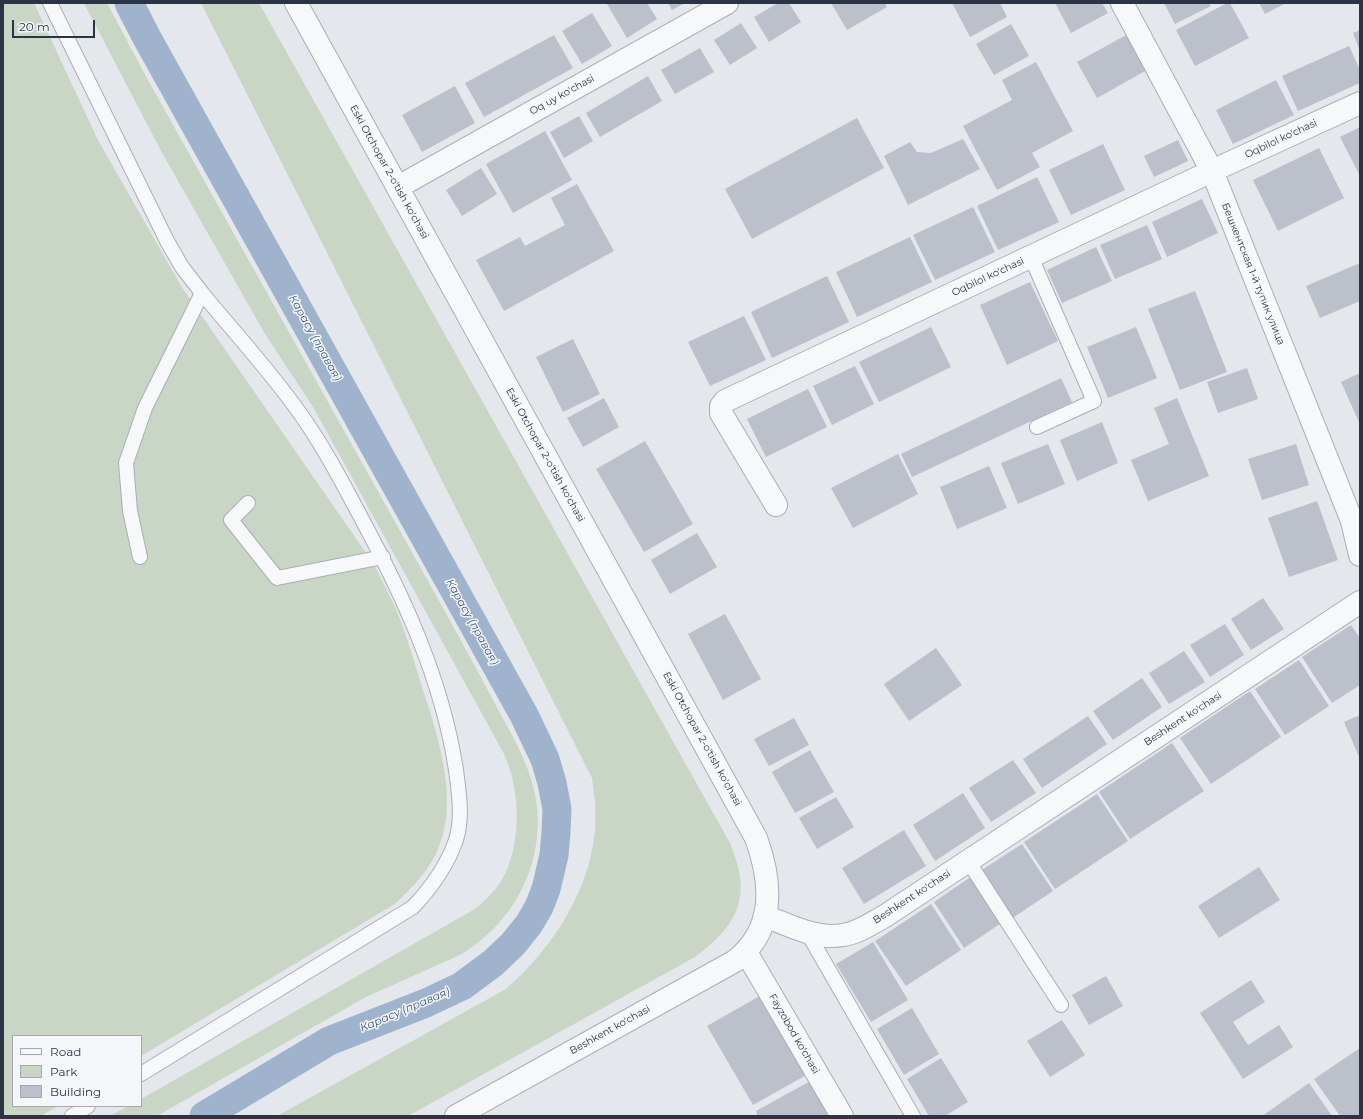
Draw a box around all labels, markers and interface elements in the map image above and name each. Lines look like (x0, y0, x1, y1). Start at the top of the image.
scale bar (14, 12, 97, 38)
text: 20 m (19, 19, 50, 34)
street label: Oq uy ko'chasi (528, 72, 596, 118)
street label: Eski Otchopar 2-o'tish ko'chasi (347, 103, 431, 241)
street label: Oqbilol ko'chasi (1243, 117, 1319, 161)
street label: Бешкентская 1-й тупик улица (1219, 201, 1287, 347)
street label: Oqbilol ko'chasi (950, 255, 1026, 299)
water label: Карасу (правая) (286, 293, 344, 383)
street label: Eski Otchopar 2-o'tish ko'chasi (503, 386, 587, 524)
water label: Карасу (правая) (443, 577, 501, 667)
street label: Eski Otchopar 2-o'tish ko'chasi (660, 670, 744, 808)
street label: Beshkent ko'chasi (1142, 689, 1224, 749)
street label: Beshkent ko'chasi (871, 867, 953, 927)
water label: Карасу (правая) (358, 985, 452, 1035)
street label: Fayzobod ko'chasi (766, 992, 822, 1076)
street label: Beshkent ko'chasi (568, 1003, 652, 1057)
legend (12, 1035, 142, 1107)
text: Road (50, 1044, 81, 1059)
text: Park (50, 1064, 77, 1079)
text: Building (50, 1084, 101, 1099)

